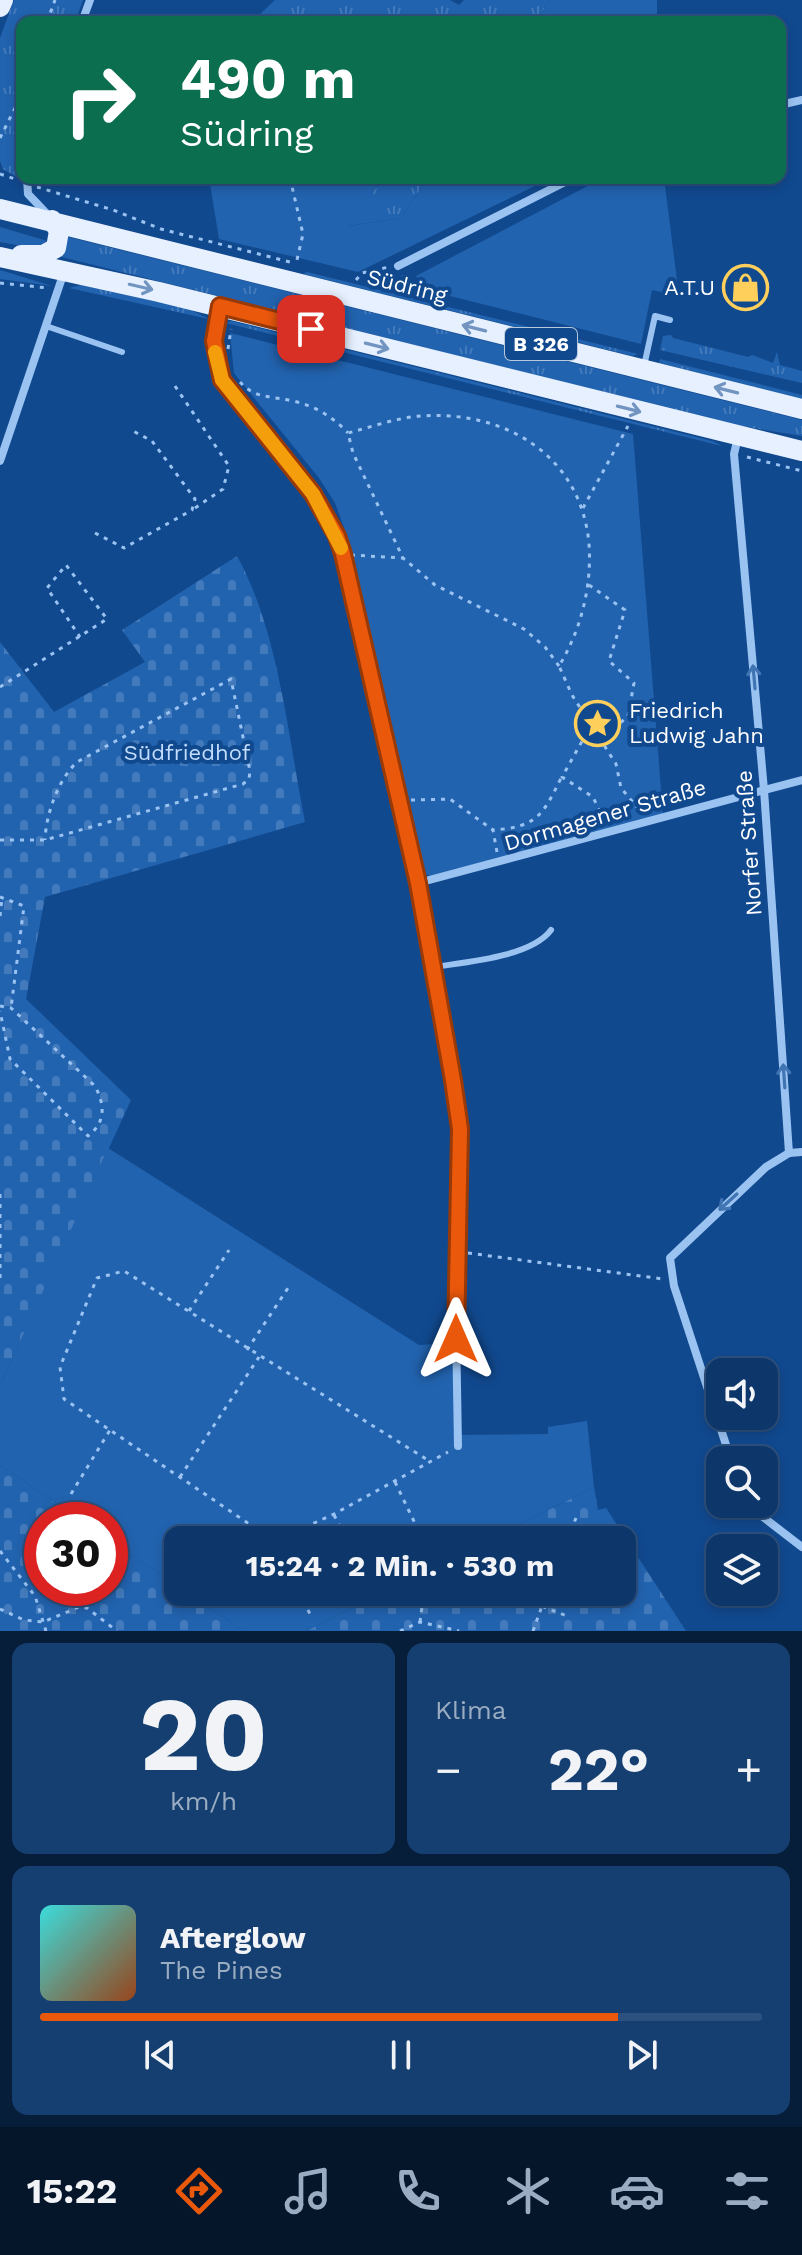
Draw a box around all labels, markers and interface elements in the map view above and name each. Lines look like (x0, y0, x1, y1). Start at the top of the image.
text: 490 m (180, 46, 355, 112)
icon: right (48, 48, 152, 152)
text: Südring (180, 113, 313, 155)
shop icon: A.T.U (722, 263, 770, 311)
street label: Südring (364, 264, 450, 308)
place label: A.T.U (664, 275, 715, 300)
one-way arrow (128, 281, 153, 296)
pin (277, 295, 345, 363)
icon: arrive (289, 307, 333, 351)
one-way arrow (461, 319, 487, 334)
road number: B 326 (505, 328, 577, 360)
one-way arrow (364, 339, 389, 354)
one-way arrow (714, 382, 740, 397)
one-way arrow (616, 402, 642, 417)
one-way arrow (746, 664, 761, 691)
place label: Friedrich Ludwig Jahn (629, 698, 764, 748)
place icon: Friedrich Ludwig Jahn (574, 699, 622, 747)
park label: Südfriedhof (124, 740, 251, 765)
street label: Norfer Straße (731, 769, 767, 917)
street label: Dormagener Straße (501, 774, 709, 856)
one-way arrow (776, 1063, 791, 1089)
one-way arrow (719, 1192, 739, 1210)
position arrow (414, 1297, 498, 1381)
map controls (706, 1358, 778, 1606)
button: sound (706, 1358, 778, 1430)
button: search (706, 1446, 778, 1518)
speed limit sign: 30 (24, 1502, 128, 1606)
button: layers (706, 1534, 778, 1606)
text: 15:24 · 2 Min. · 530 m (246, 1548, 554, 1583)
text: 20 (139, 1673, 268, 1795)
text: Klima (435, 1695, 506, 1725)
text: 22° (548, 1734, 649, 1805)
text: − (435, 1744, 462, 1796)
text: + (735, 1744, 762, 1796)
text: km/h (170, 1786, 237, 1816)
text: Afterglow (160, 1920, 306, 1955)
text: The Pines (160, 1955, 283, 1985)
icon: previous (138, 2033, 182, 2077)
icon: pause (379, 2033, 423, 2077)
icon: next (620, 2033, 664, 2077)
icon: directions (171, 2163, 227, 2219)
icon: music (280, 2163, 336, 2219)
icon: phone (390, 2163, 446, 2219)
icon: climate (500, 2163, 556, 2219)
icon: car (609, 2163, 665, 2219)
icon: filters (719, 2163, 775, 2219)
text: 15:22 (27, 2170, 117, 2212)

